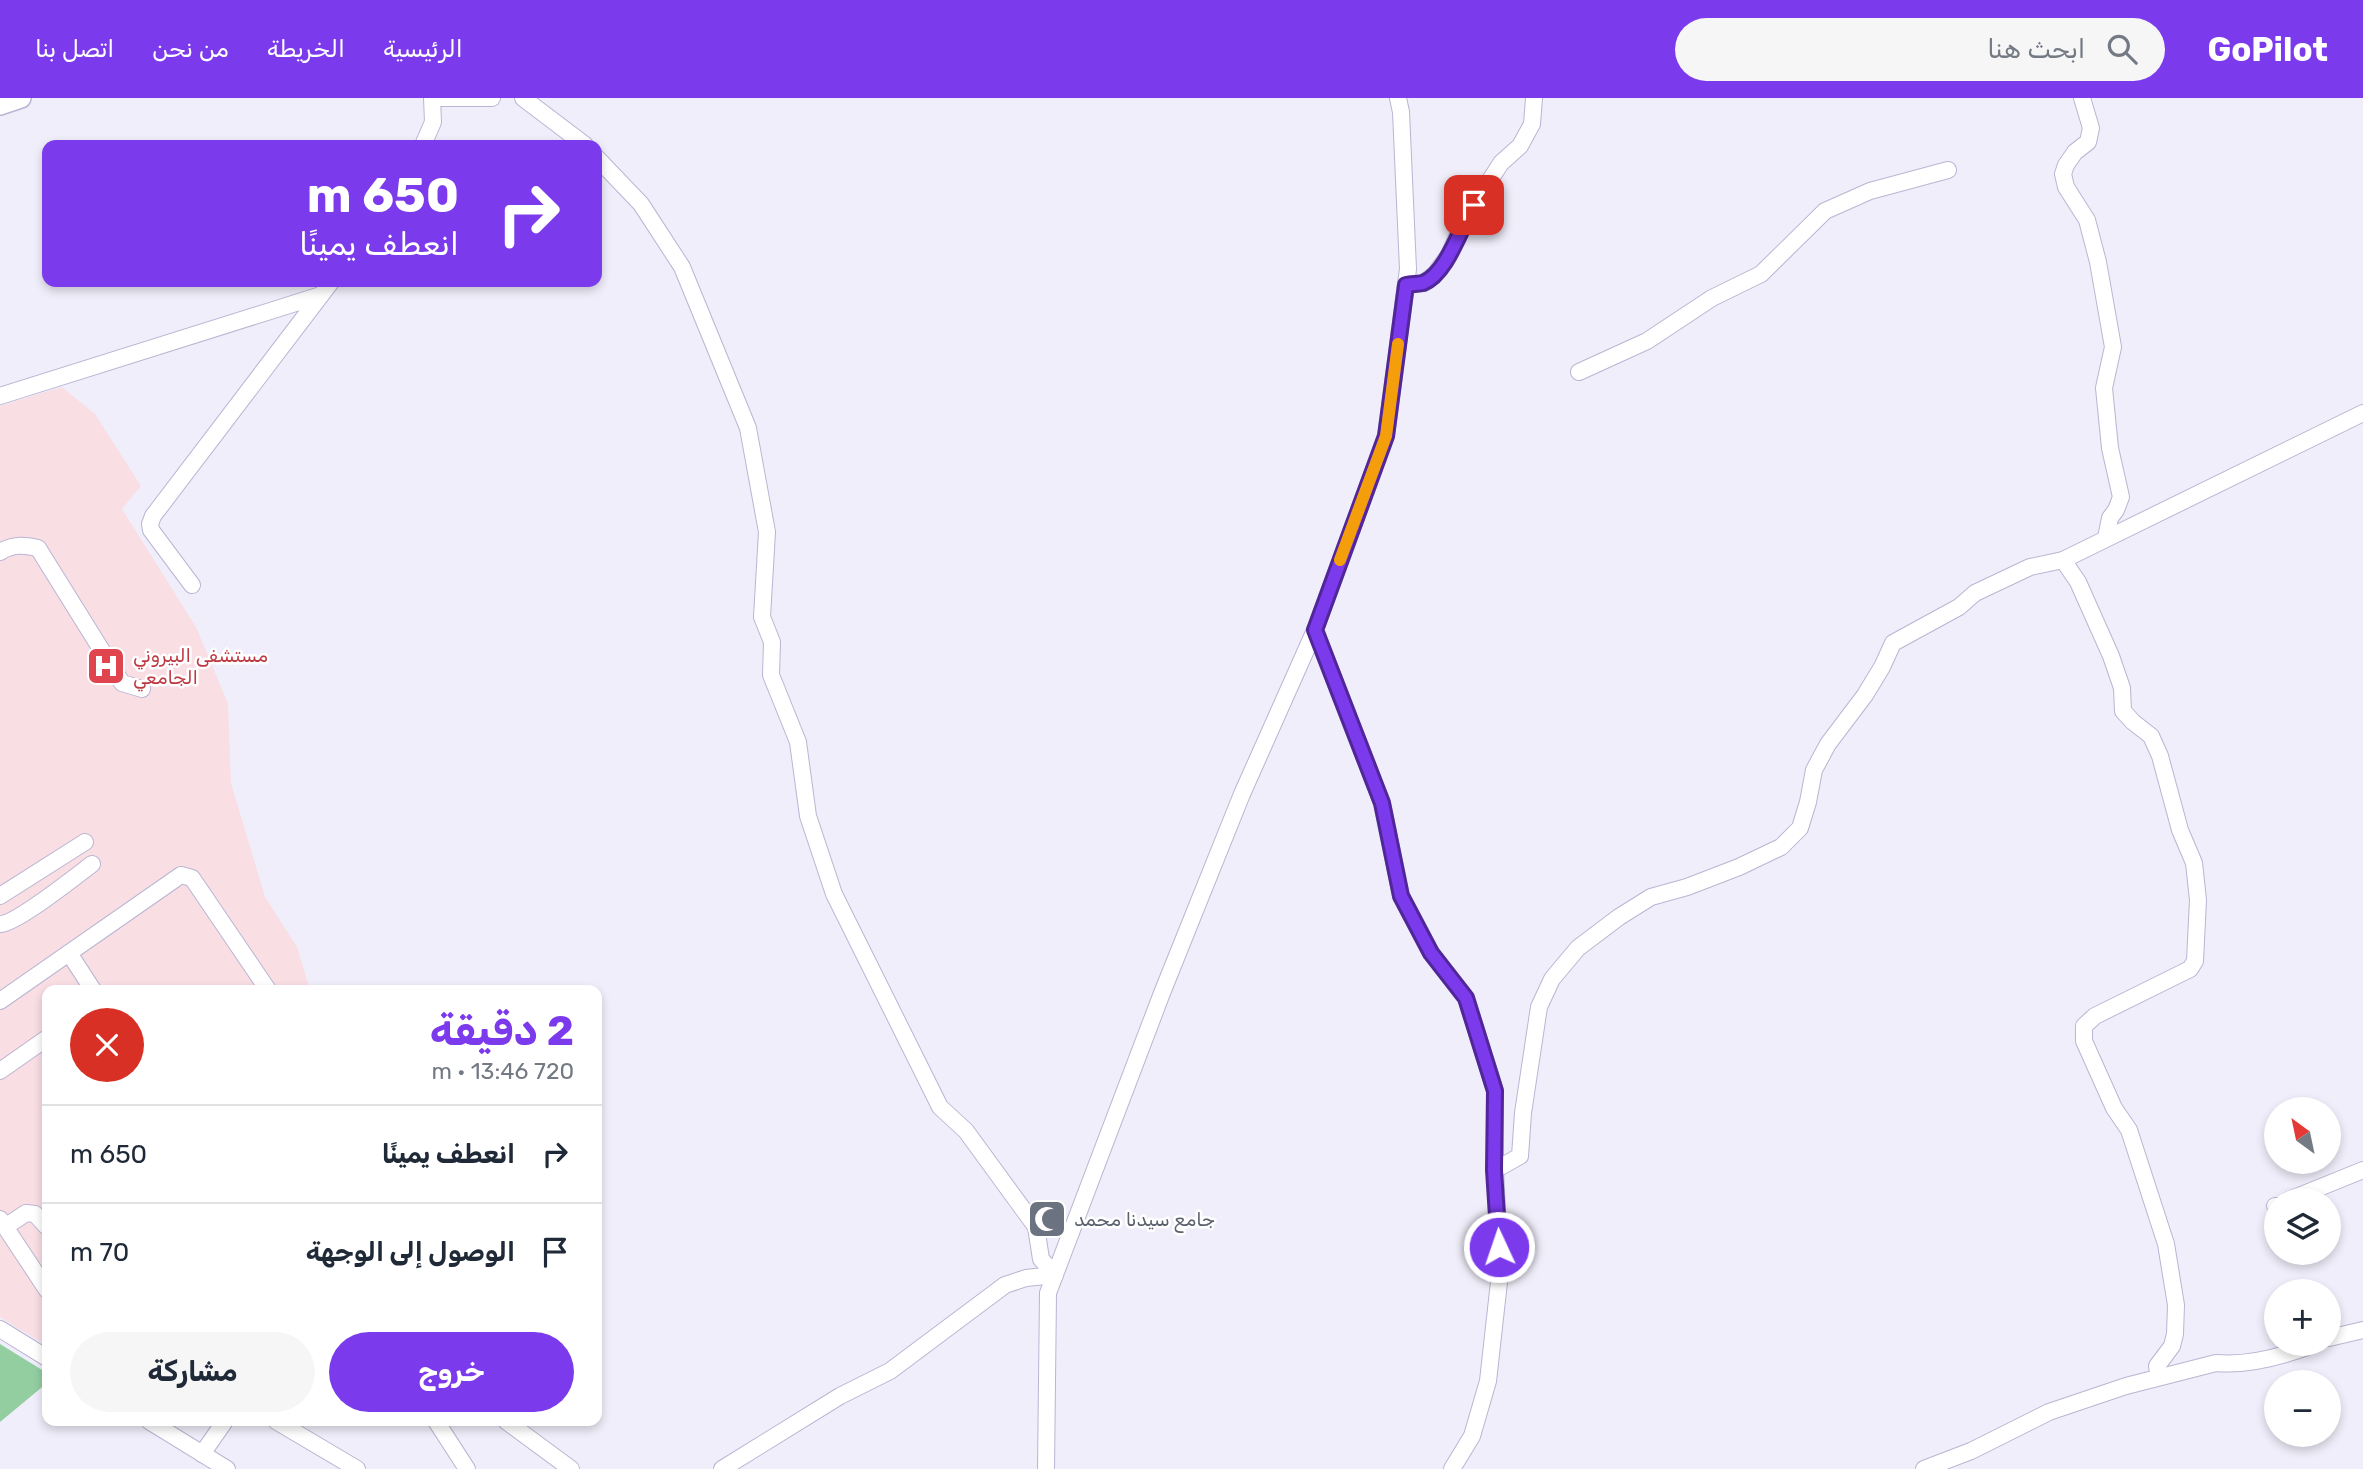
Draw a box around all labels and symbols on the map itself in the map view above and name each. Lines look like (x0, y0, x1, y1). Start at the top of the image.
pin (1444, 175, 1504, 235)
place label: مستشفى البيروني الجامعي (133, 644, 268, 692)
hospital icon: مستشفى البيروني الجامعي (85, 645, 127, 687)
north arrow (2264, 1097, 2342, 1174)
mosque icon: جامع سيدنا محمد (1026, 1198, 1068, 1240)
place label: جامع سيدنا محمد (1074, 1208, 1215, 1233)
position arrow (1462, 1210, 1536, 1284)

